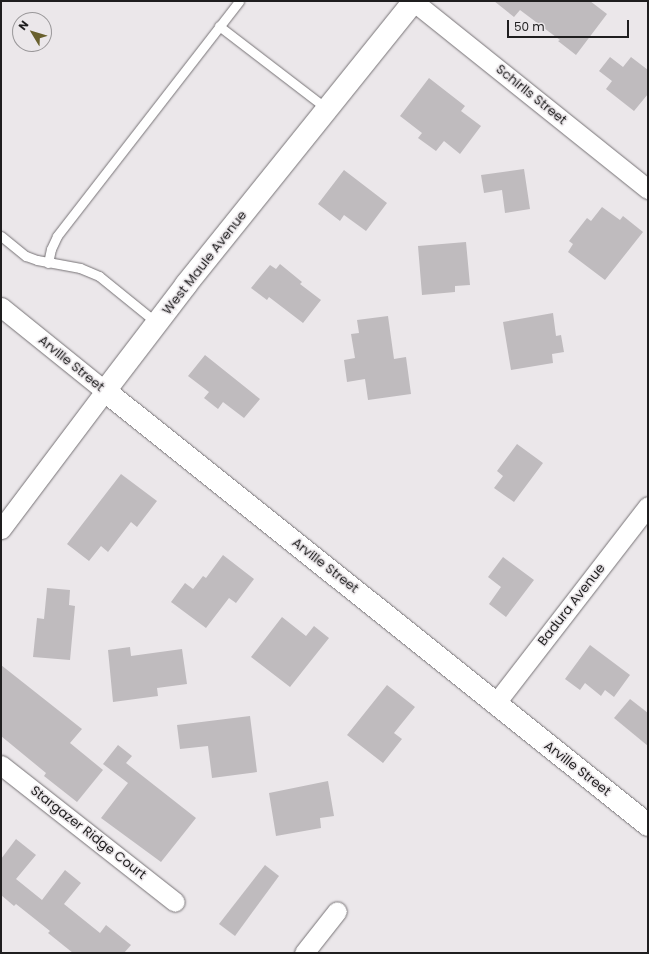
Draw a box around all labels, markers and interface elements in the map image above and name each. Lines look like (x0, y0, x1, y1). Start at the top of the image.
north arrow (12, 12, 52, 52)
scale bar (509, 12, 631, 38)
text: N (14, 17, 32, 33)
text: 50 m (514, 18, 545, 35)
street label: Schirlls Street (492, 62, 570, 128)
street label: West Maule Avenue (160, 208, 250, 318)
street label: Arville Street (35, 333, 107, 395)
street label: Arville Street (289, 535, 361, 597)
street label: Badura Avenue (535, 561, 609, 649)
street label: Arville Street (541, 738, 613, 800)
street label: Stargazer Ridge Court (27, 783, 149, 883)

